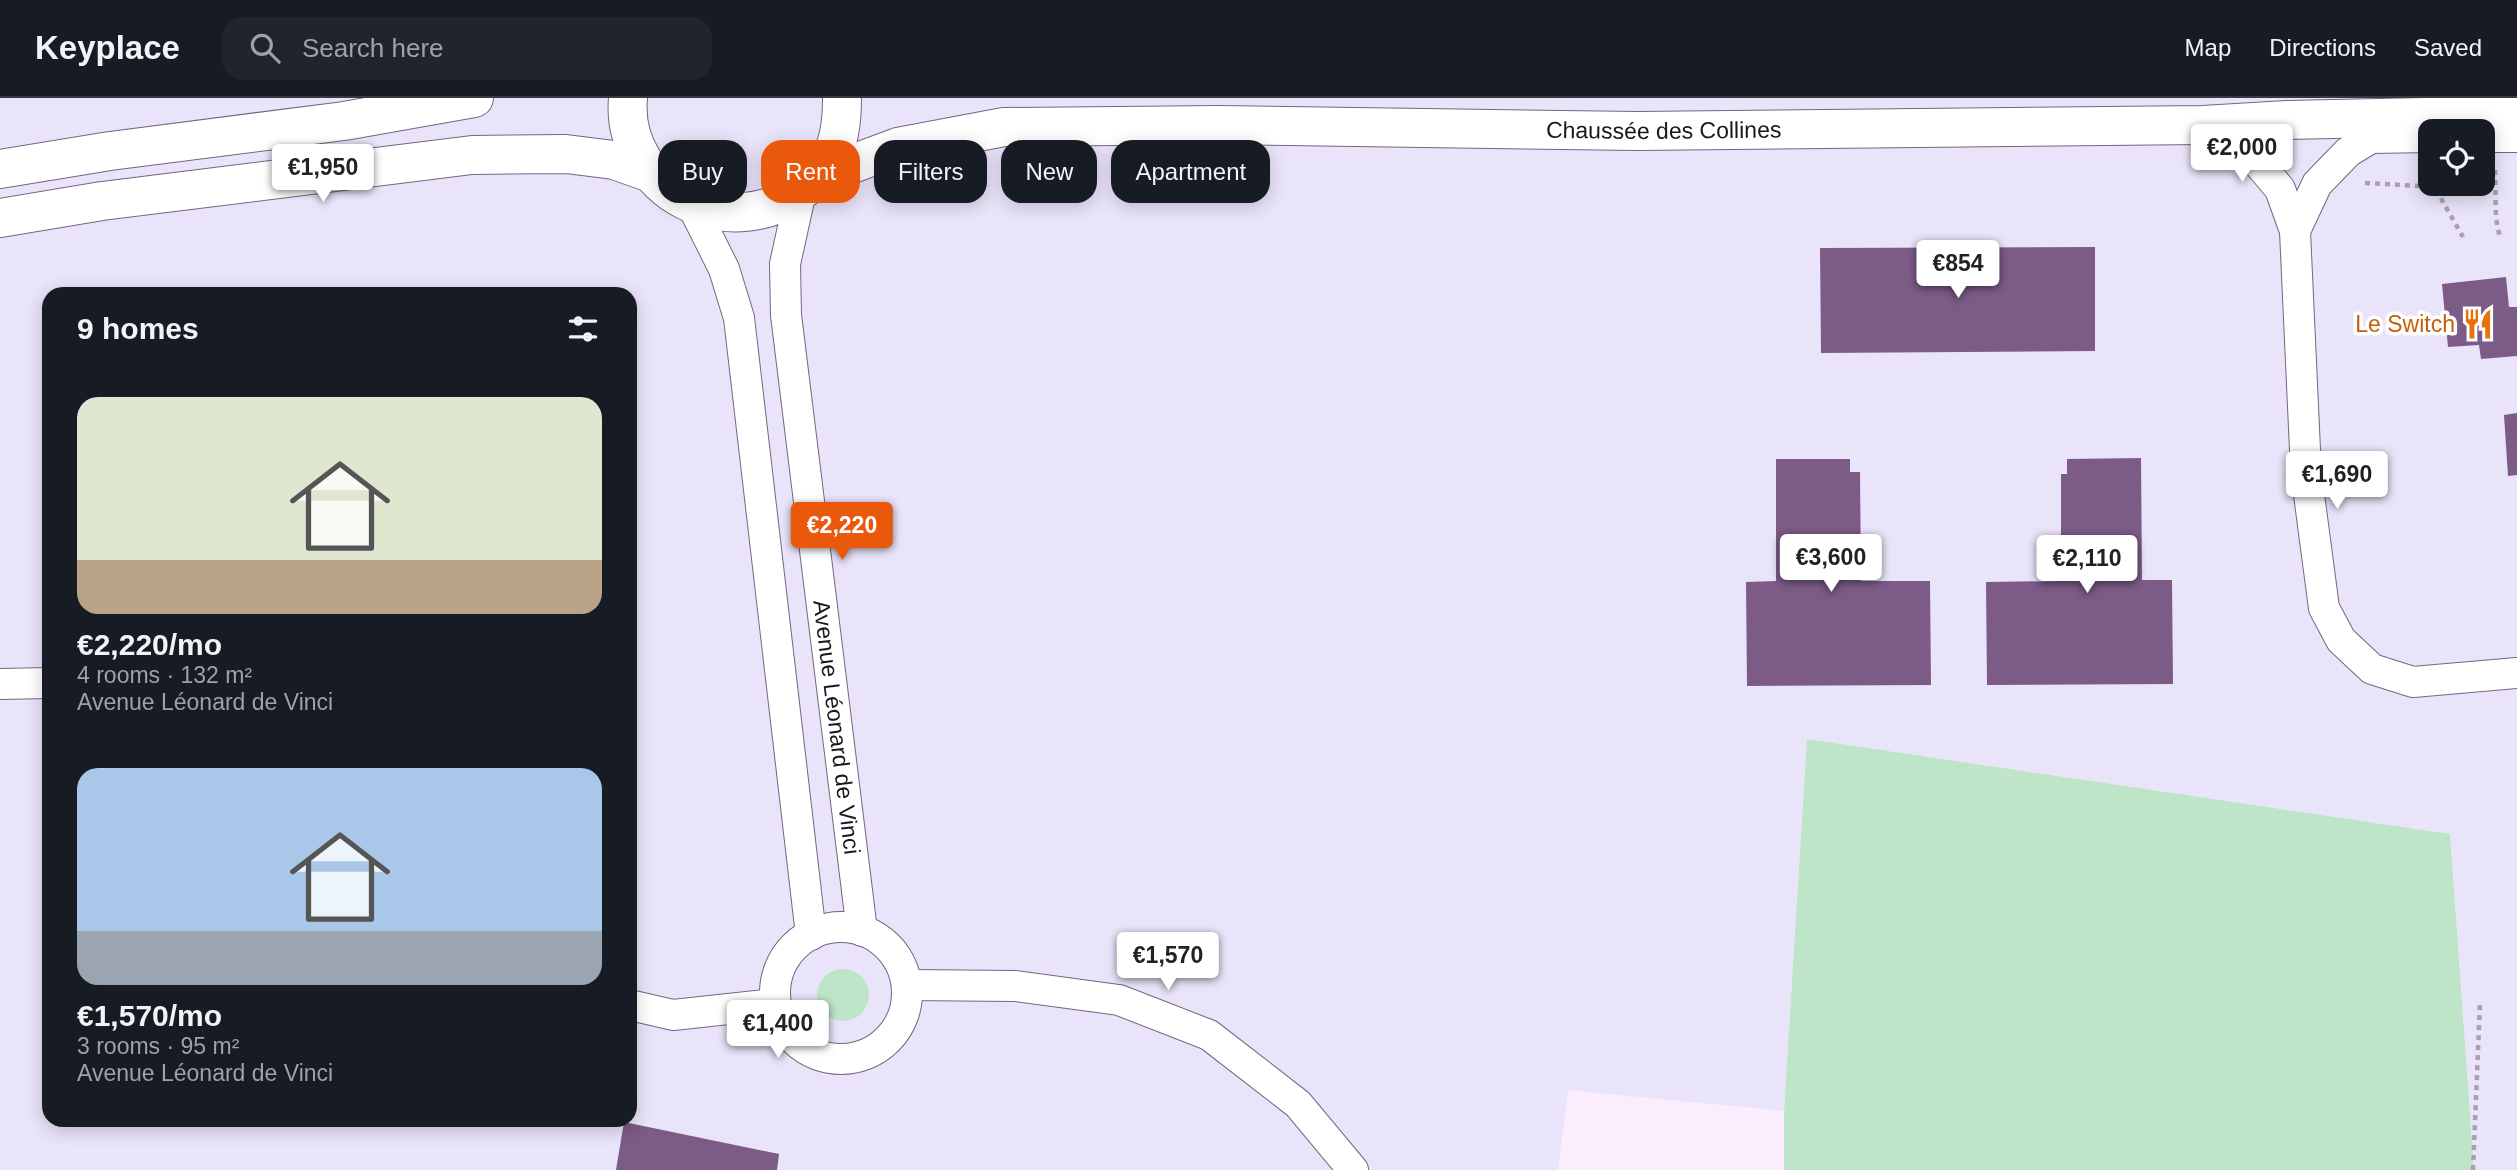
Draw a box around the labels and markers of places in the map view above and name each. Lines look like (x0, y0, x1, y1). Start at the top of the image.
pin: €2,000 (2185, 125, 2299, 184)
pin: €1,950 (266, 144, 380, 204)
pin: €854 (1917, 240, 1999, 300)
restaurant icon: Le Switch (2461, 307, 2495, 341)
place label: Le Switch (2355, 311, 2455, 337)
pin: €1,690 (2280, 452, 2394, 511)
pin: €2,220 (785, 503, 899, 562)
pin: €3,600 (1774, 534, 1888, 594)
pin: €2,110 (2030, 536, 2144, 595)
pin: €1,570 (1111, 932, 1225, 992)
pin: €1,400 (721, 1000, 835, 1060)

